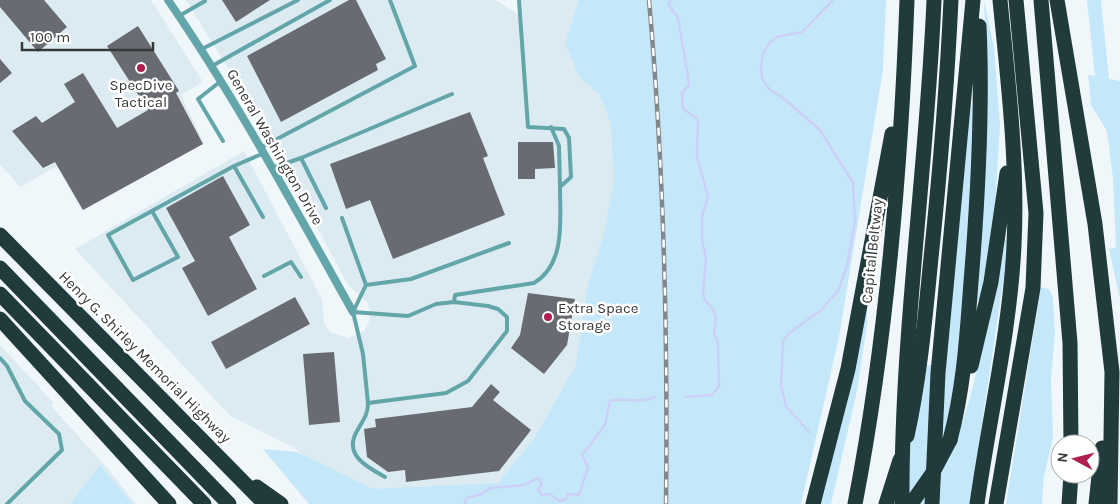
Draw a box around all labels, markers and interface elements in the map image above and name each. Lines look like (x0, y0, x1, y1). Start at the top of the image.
scale bar (22, 20, 154, 52)
text: 100 m (30, 28, 70, 46)
marker: SpecDive Tactical (135, 62, 147, 74)
street label: General Washington Drive (223, 66, 327, 228)
place label: SpecDive Tactical (110, 76, 172, 111)
street label: Capital Beltway (858, 198, 886, 304)
street label: Henry G. Shirley Memorial Highway (55, 267, 235, 447)
place label: Extra Space Storage (558, 299, 639, 334)
marker: Extra Space Storage (542, 311, 554, 323)
north arrow (1050, 434, 1100, 484)
text: N (1054, 451, 1072, 463)

